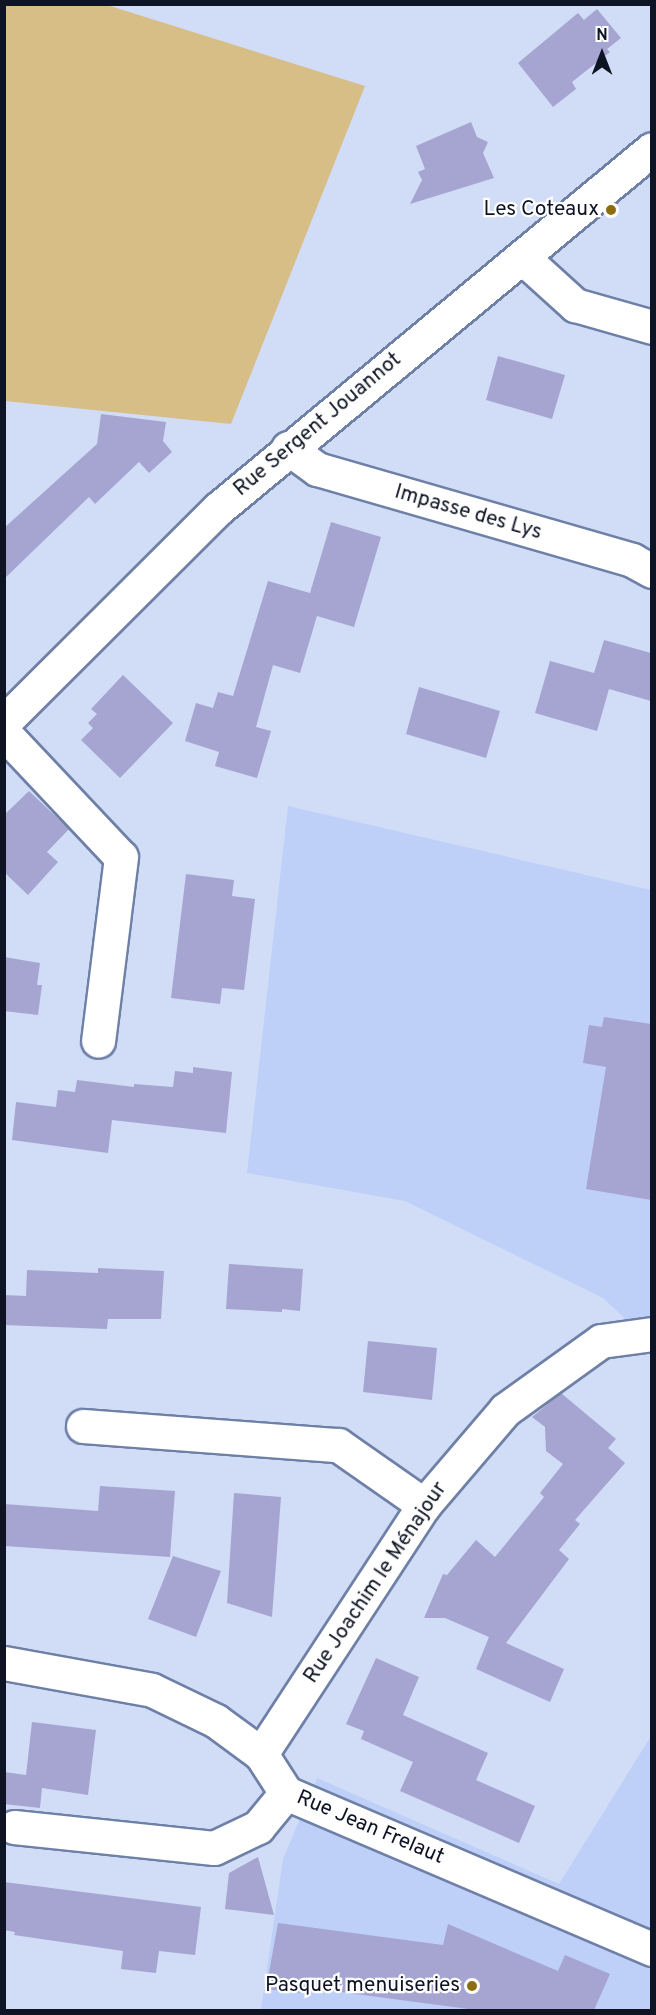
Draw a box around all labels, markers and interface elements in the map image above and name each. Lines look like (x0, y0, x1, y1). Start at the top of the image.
north arrow (572, 24, 632, 84)
text: N (596, 26, 608, 46)
place label: Les Coteaux (483, 197, 599, 223)
marker: Les Coteaux (604, 203, 618, 217)
street label: Rue Sergent Jouannot (229, 348, 407, 502)
street label: Impasse des Lys (391, 480, 545, 546)
street label: Rue Joachim le Ménajour (299, 1477, 453, 1689)
street label: Rue Jean Frelaut (292, 1786, 448, 1870)
place label: Pasquet menuiseries (265, 1973, 460, 1999)
marker: Pasquet menuiseries (465, 1979, 479, 1993)

